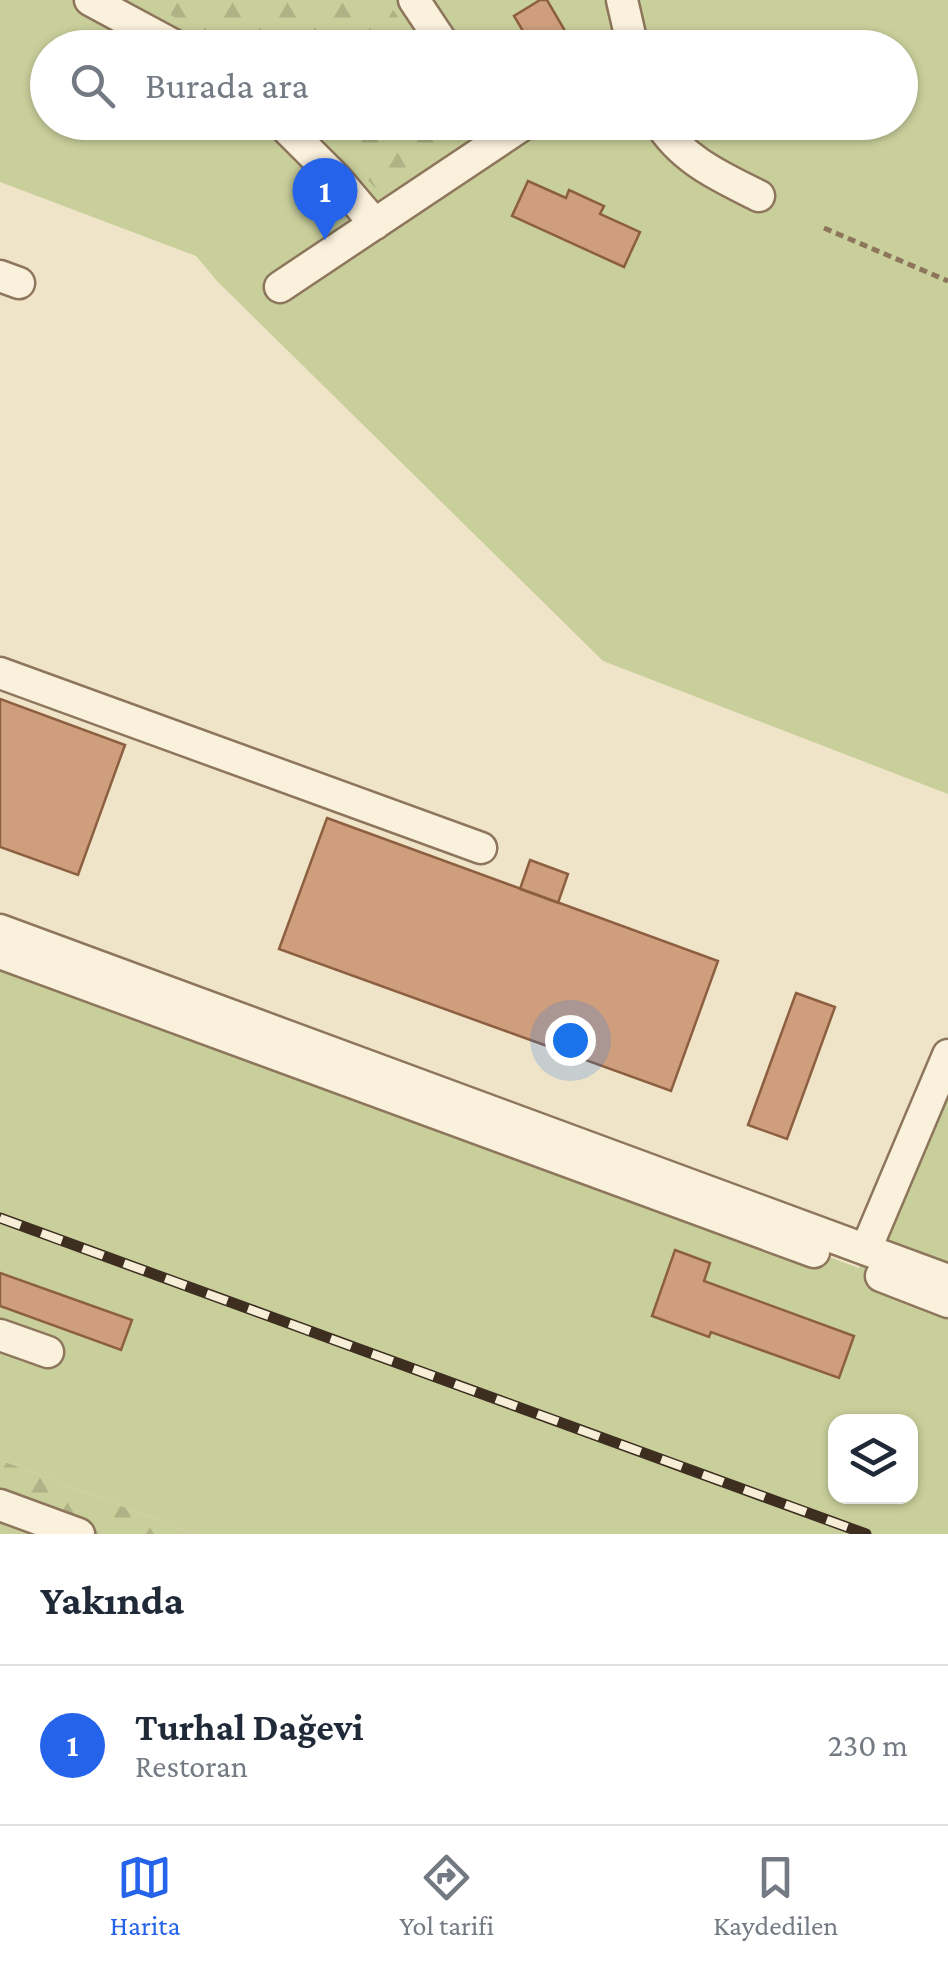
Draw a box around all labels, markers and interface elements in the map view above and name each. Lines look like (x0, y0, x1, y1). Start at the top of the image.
search box (30, 30, 918, 140)
icon: search (65, 58, 120, 113)
text: Burada ara (145, 64, 309, 106)
pin: 1 (292, 158, 358, 240)
your location (545, 1015, 596, 1066)
map controls (828, 1414, 918, 1504)
button: layers (828, 1414, 918, 1504)
text: Yakında (40, 1576, 184, 1623)
text: Turhal Dağevi (135, 1706, 363, 1748)
text: 1 (67, 1727, 78, 1763)
text: 230 m (828, 1727, 908, 1763)
text: Restoran (135, 1748, 248, 1784)
tab: Harita (110, 1850, 180, 1941)
tab: Yol tarifi (400, 1850, 494, 1941)
tab: Kaydedilen (713, 1850, 838, 1941)

